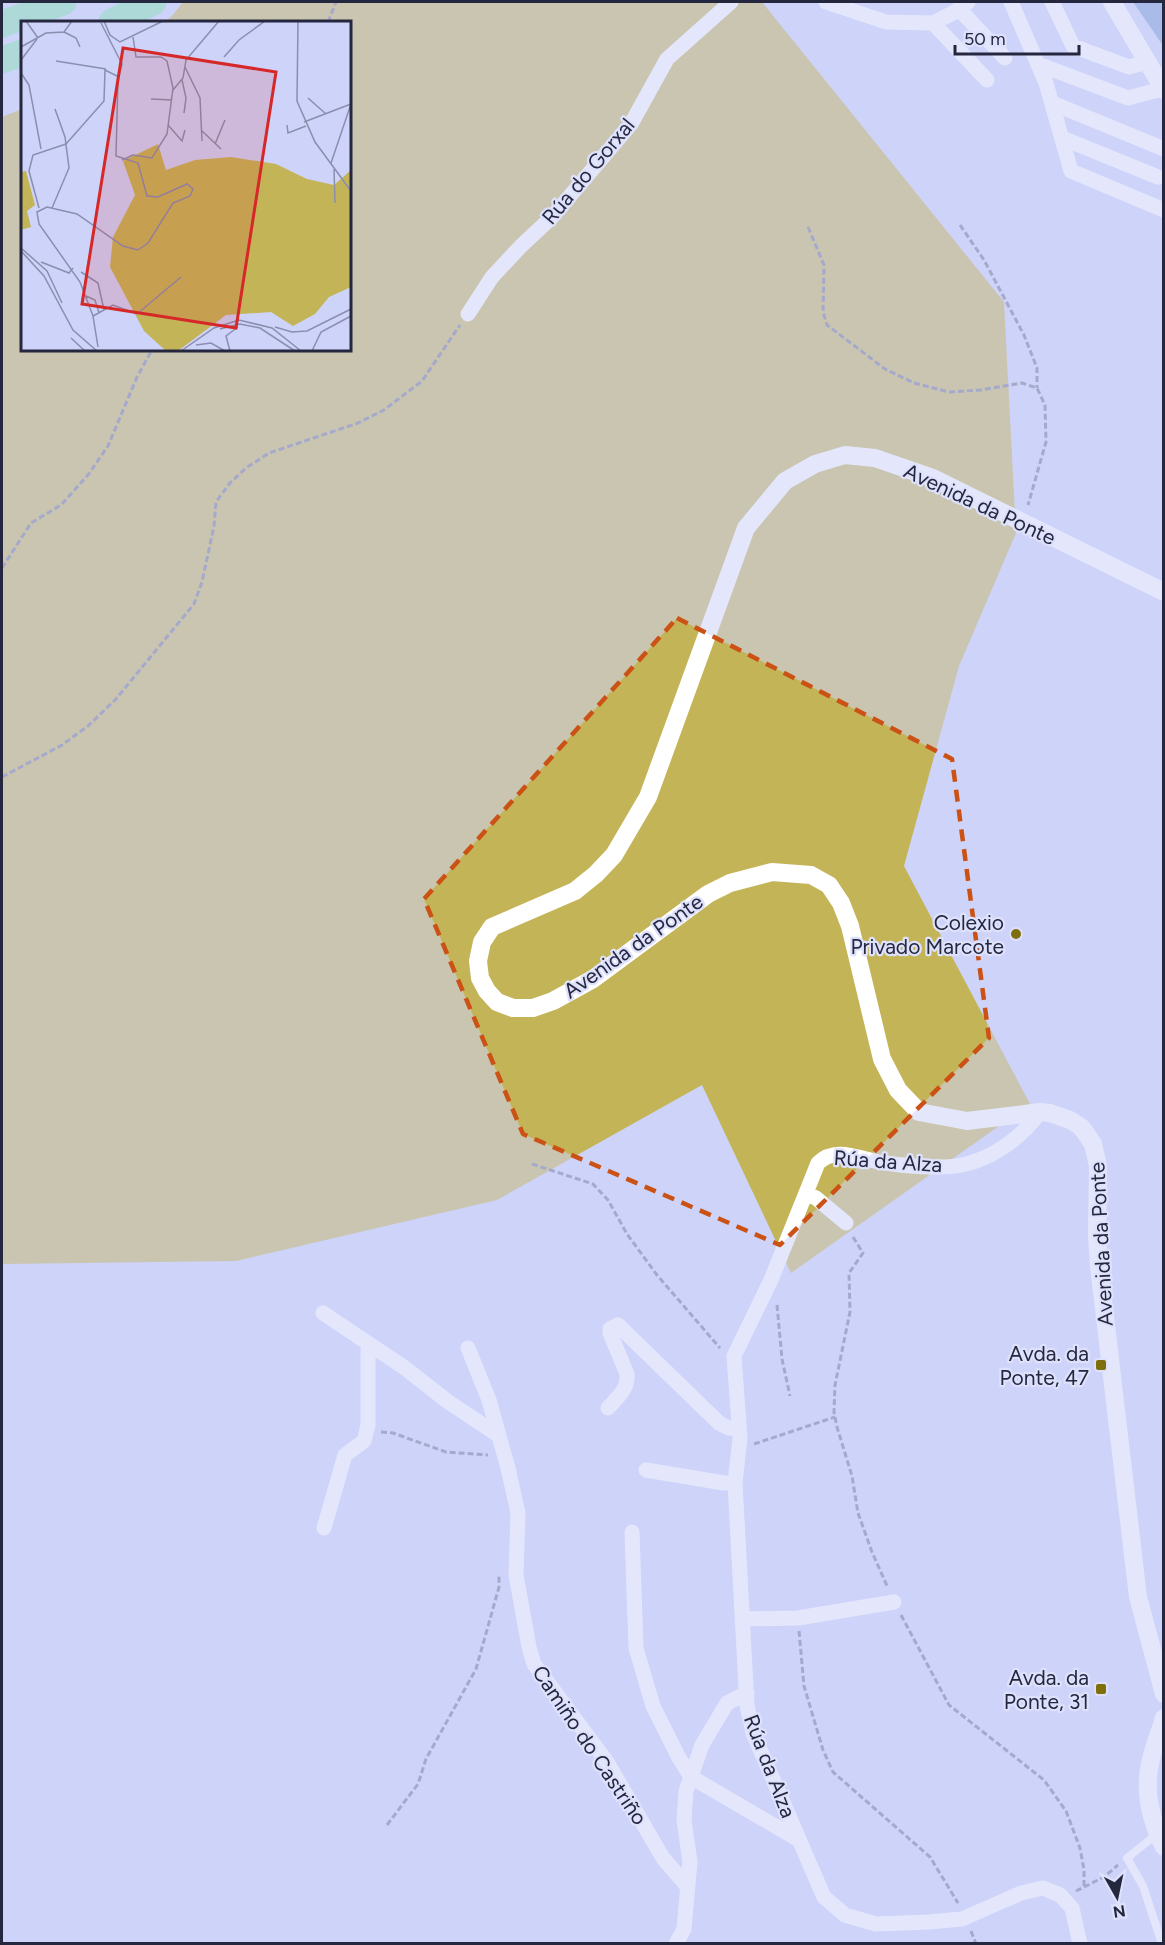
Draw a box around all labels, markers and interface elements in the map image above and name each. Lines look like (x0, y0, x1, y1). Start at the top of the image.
scale bar (955, 18, 1080, 56)
inset map (21, 21, 351, 351)
text: 50 m (964, 28, 1006, 50)
street label: Rúa do Gorxal (536, 113, 640, 229)
street label: Avenida da Ponte (900, 458, 1060, 550)
street label: Avenida da Ponte (559, 889, 707, 1003)
place label: Colexio Privado Marcote (850, 910, 1004, 959)
marker: Colexio Privado Marcote (1009, 927, 1023, 941)
street label: Rúa da Alza (833, 1145, 943, 1177)
street label: Avenida da Ponte (1084, 1161, 1118, 1327)
place label: Avda. da Ponte, 47 (1000, 1341, 1089, 1390)
marker: Avda. da Ponte, 47 (1094, 1358, 1108, 1372)
street label: Camiño do Castriño (527, 1661, 653, 1829)
place label: Avda. da Ponte, 31 (1004, 1665, 1089, 1714)
marker: Avda. da Ponte, 31 (1094, 1682, 1108, 1696)
street label: Rúa da Alza (739, 1711, 801, 1821)
north arrow (1087, 1867, 1147, 1927)
text: N (1112, 1901, 1127, 1922)

